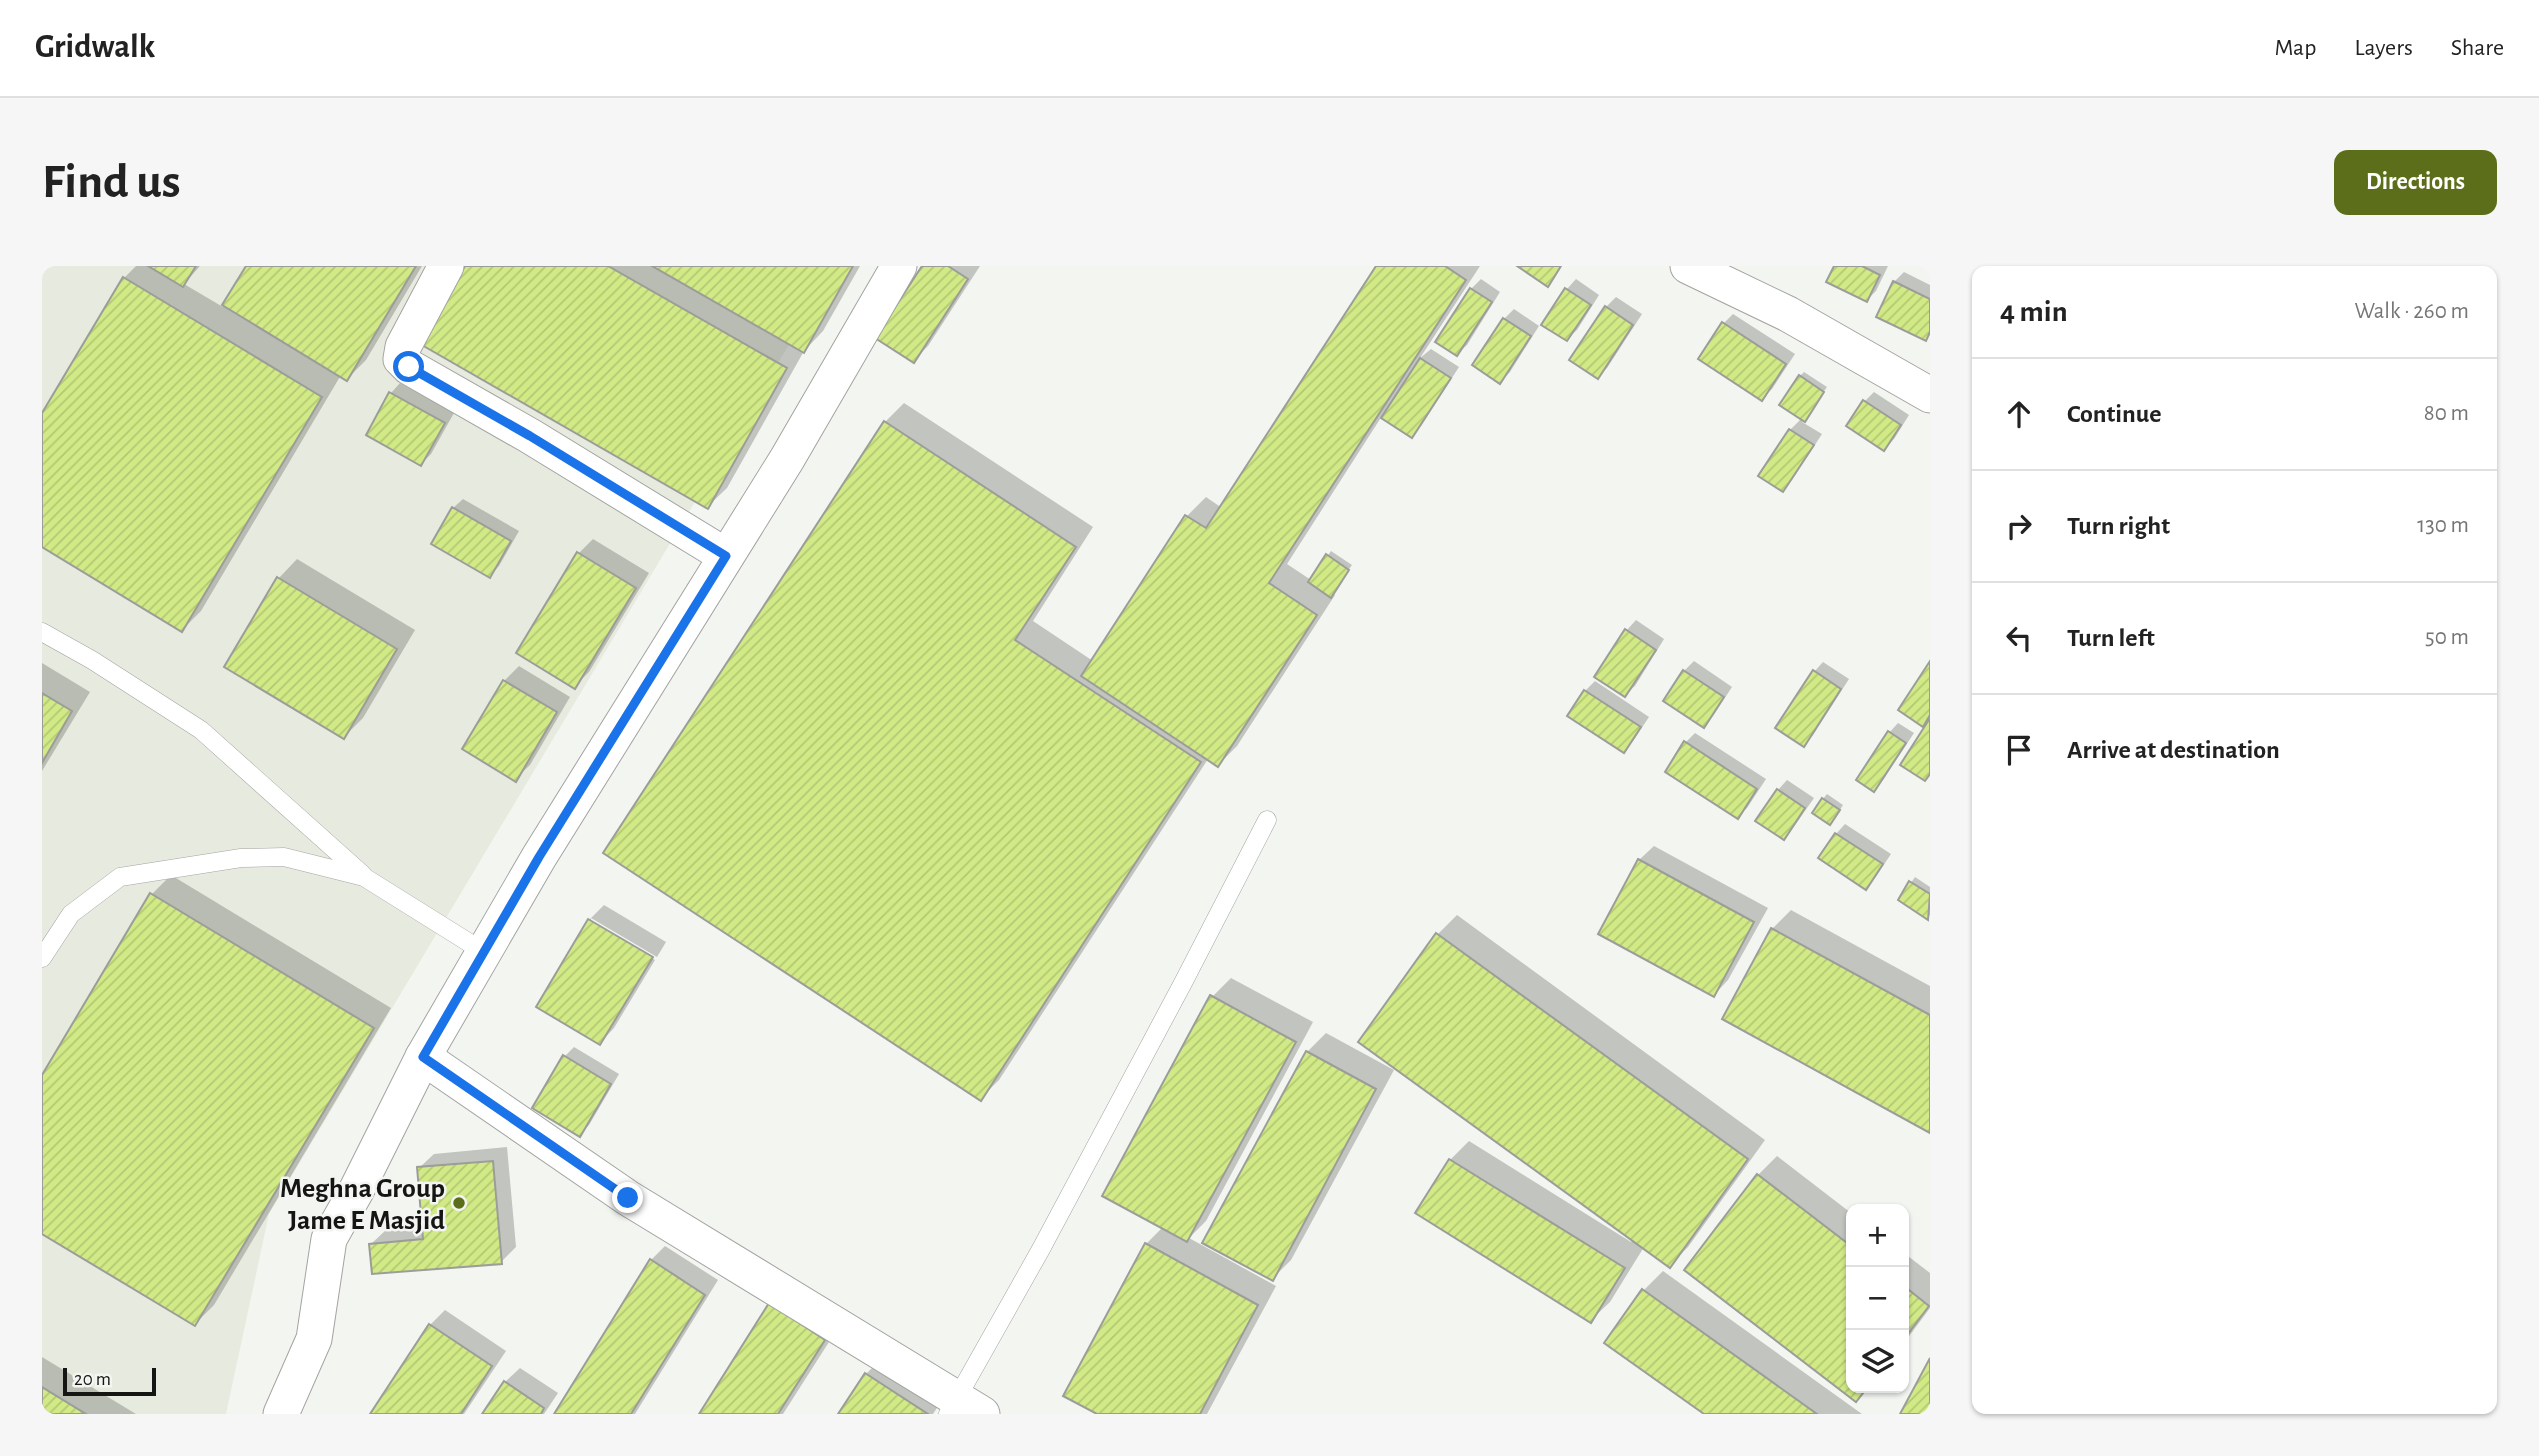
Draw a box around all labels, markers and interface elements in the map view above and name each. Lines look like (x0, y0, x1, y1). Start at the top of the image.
text: Gridwalk (35, 31, 155, 64)
text: Map (2274, 36, 2316, 60)
text: Layers (2354, 36, 2413, 60)
text: Share (2451, 36, 2504, 60)
button: Directions (2334, 150, 2497, 215)
text: Find us (42, 158, 181, 207)
text: 4 min (2000, 297, 2068, 327)
text: Walk · 260 m (2354, 300, 2469, 323)
route start (393, 351, 424, 382)
icon: ahead (2000, 395, 2038, 433)
text: Continue (2067, 401, 2162, 427)
text: 80 m (2424, 402, 2469, 425)
icon: right (2000, 507, 2038, 545)
text: Turn right (2067, 513, 2170, 539)
text: 130 m (2417, 514, 2469, 537)
icon: left (2000, 619, 2038, 657)
text: Turn left (2067, 625, 2155, 651)
text: 50 m (2425, 626, 2469, 649)
icon: arrive (2000, 731, 2038, 769)
text: Arrive at destination (2067, 737, 2280, 763)
place label: Meghna Group Jame E Masjid (280, 1175, 445, 1235)
route end (612, 1182, 643, 1213)
marker: Meghna Group Jame E Masjid (451, 1195, 467, 1211)
map controls (1846, 1204, 1909, 1393)
button: + (1846, 1204, 1909, 1267)
button: − (1846, 1267, 1909, 1330)
button: layers (1846, 1330, 1909, 1393)
scale bar (63, 1365, 156, 1397)
text: 20 m (74, 1370, 111, 1389)

